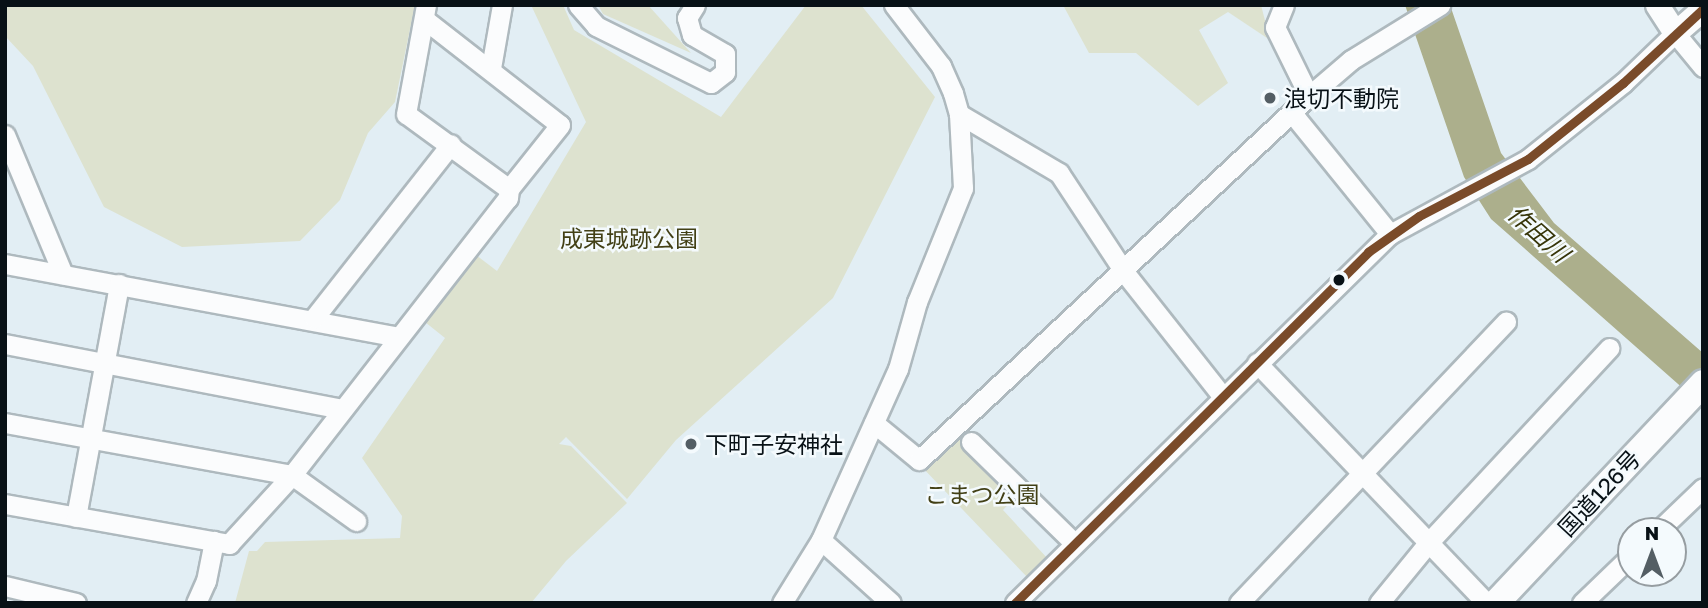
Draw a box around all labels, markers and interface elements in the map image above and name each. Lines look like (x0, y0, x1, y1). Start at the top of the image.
place label: 浪切不動院 (1284, 84, 1399, 112)
marker: 浪切不動院 (1262, 90, 1278, 106)
water label: 作田川 (1503, 198, 1575, 268)
park label: 成東城跡公園 (560, 224, 698, 252)
unlabelled marker (1332, 273, 1346, 287)
place label: 下町子安神社 (705, 430, 843, 458)
marker: 下町子安神社 (683, 436, 699, 452)
street label: 国道126号 (1552, 444, 1646, 542)
park label: こまつ公園 (925, 480, 1039, 508)
north arrow (1617, 517, 1687, 587)
text: N (1645, 521, 1659, 544)

